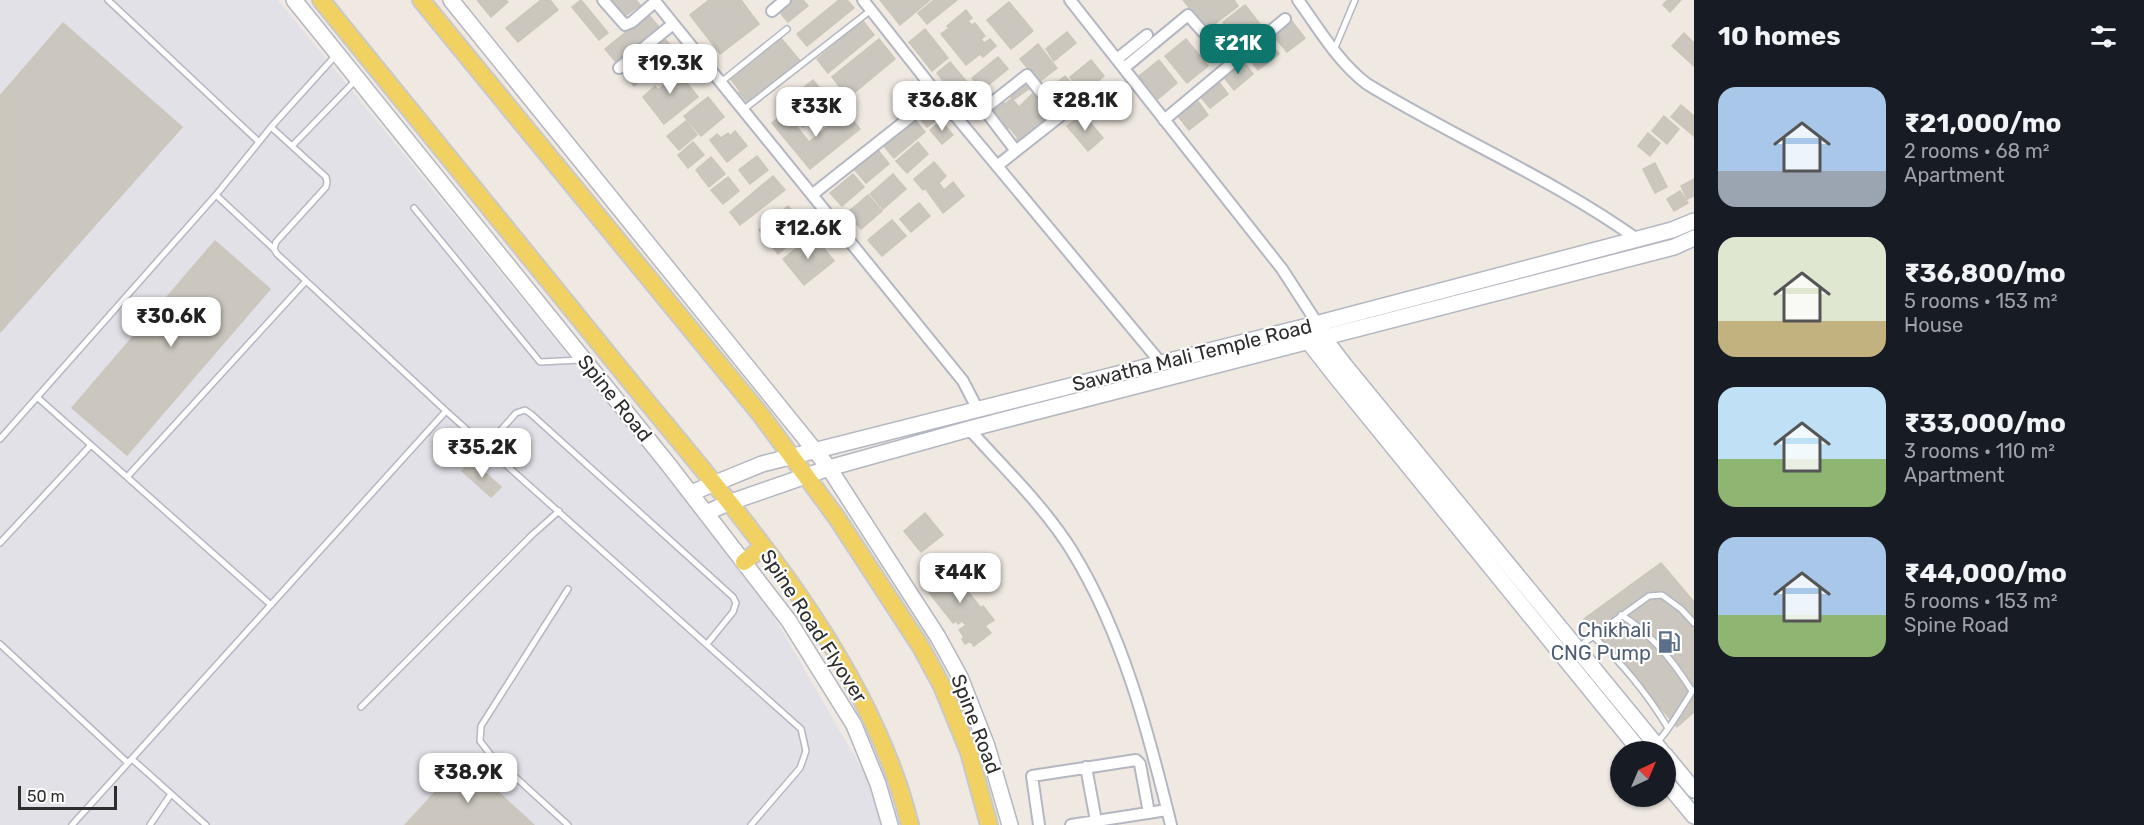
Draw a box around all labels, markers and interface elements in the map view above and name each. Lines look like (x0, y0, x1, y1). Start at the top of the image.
icon: filters (2087, 20, 2120, 53)
text: 10 homes (1718, 21, 1841, 52)
pin: ₹21K (1202, 24, 1274, 75)
text: ₹21K (1214, 31, 1262, 55)
pin: ₹19.3K (621, 44, 719, 95)
text: ₹19.3K (637, 51, 703, 75)
pin: ₹36.8K (893, 81, 991, 132)
pin: ₹28.1K (1036, 81, 1134, 132)
pin: ₹33K (780, 87, 852, 138)
text: ₹36.8K (907, 88, 977, 112)
text: ₹28.1K (1052, 88, 1118, 112)
text: ₹33K (790, 94, 842, 118)
text: ₹21,000/mo (1904, 108, 2061, 139)
icon: home (1766, 111, 1838, 183)
text: 2 rooms · 68 m² (1904, 139, 2050, 163)
text: Apartment (1904, 163, 2005, 187)
pin: ₹12.6K (759, 209, 857, 260)
text: ₹12.6K (775, 216, 841, 240)
text: ₹36,800/mo (1904, 258, 2066, 289)
icon: home (1766, 261, 1838, 333)
text: 5 rooms · 153 m² (1904, 289, 2058, 313)
pin: ₹30.6K (122, 297, 220, 348)
text: ₹30.6K (136, 304, 206, 328)
text: House (1904, 313, 1963, 337)
street label: Sawatha Mali Temple Road (1070, 314, 1314, 396)
street label: Spine Road (573, 350, 657, 446)
text: ₹33,000/mo (1904, 408, 2066, 439)
icon: home (1766, 411, 1838, 483)
pin: ₹35.2K (433, 428, 531, 479)
text: ₹35.2K (447, 435, 517, 459)
text: 3 rooms · 110 m² (1904, 439, 2055, 463)
text: Apartment (1904, 463, 2005, 487)
street label: Spine Road Flyover (756, 545, 873, 707)
pin: ₹44K (924, 553, 996, 604)
text: ₹44,000/mo (1904, 558, 2067, 589)
text: ₹44K (934, 560, 986, 584)
icon: home (1766, 561, 1838, 633)
text: 5 rooms · 153 m² (1904, 589, 2058, 613)
text: Spine Road (1904, 613, 2009, 637)
place label: Chikhali CNG Pump (1551, 618, 1651, 665)
fuel station icon: Chikhali CNG Pump (1656, 629, 1682, 655)
street label: Spine Road (946, 671, 1006, 777)
north arrow (1610, 741, 1676, 807)
map controls (1610, 741, 1676, 807)
pin: ₹38.9K (419, 753, 517, 804)
text: ₹38.9K (433, 760, 503, 784)
scale bar (18, 783, 117, 810)
text: 50 m (27, 787, 65, 806)

